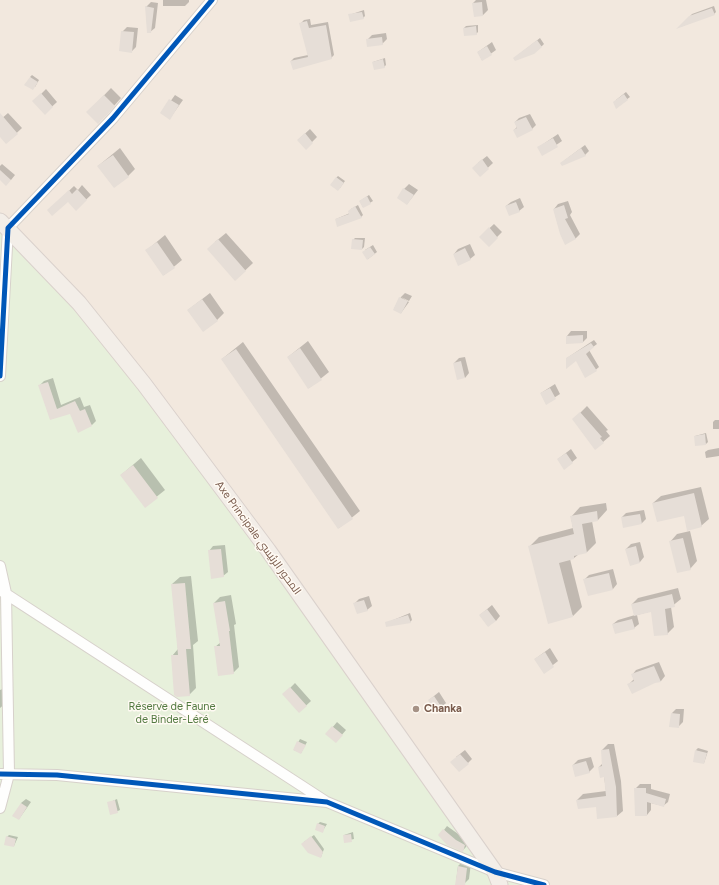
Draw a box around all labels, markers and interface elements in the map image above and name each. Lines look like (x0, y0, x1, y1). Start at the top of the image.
street label: Axe Principale المحور الرئيسي (212, 479, 304, 597)
park label: Réserve de Faune de Binder-Léré (128, 700, 216, 726)
place label: Chanka (424, 702, 462, 716)
marker: Chanka (411, 704, 421, 714)

